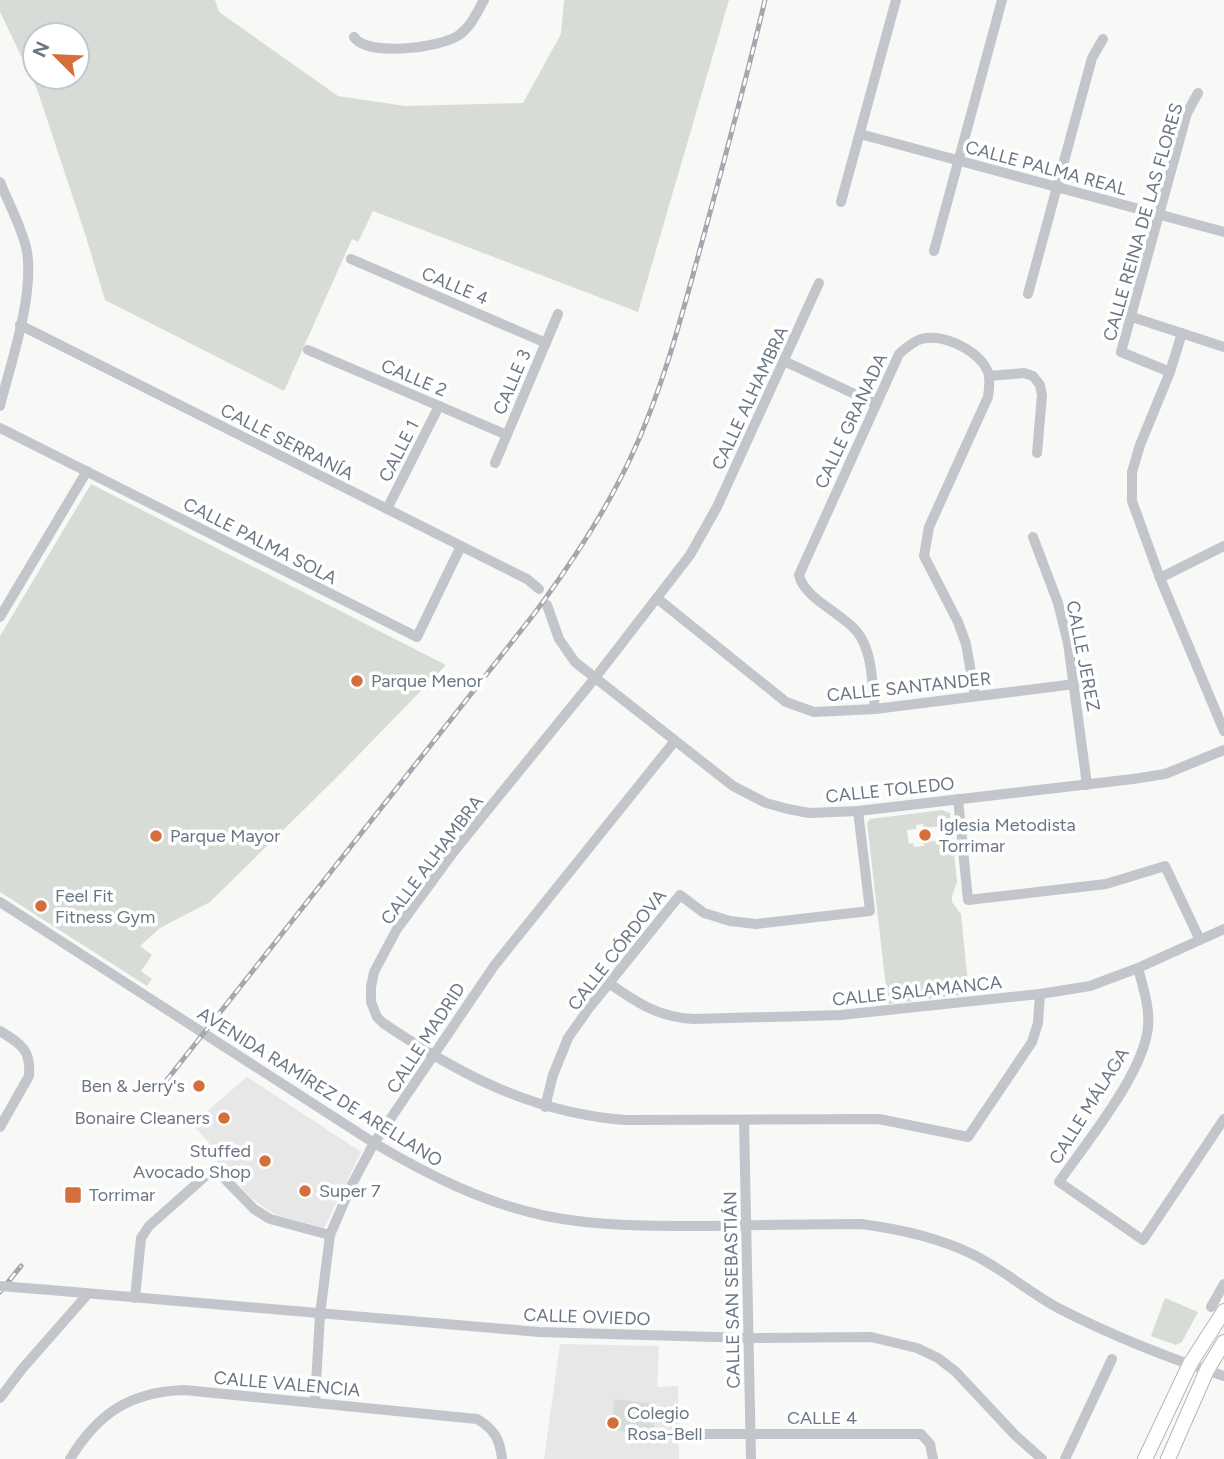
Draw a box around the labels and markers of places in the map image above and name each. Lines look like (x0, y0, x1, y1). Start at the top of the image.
place label: Parque Menor (371, 670, 483, 692)
marker: Parque Menor (349, 673, 365, 689)
place label: Iglesia Metodista Torrimar (939, 814, 1076, 857)
place label: Parque Mayor (170, 825, 280, 847)
marker: Iglesia Metodista Torrimar (917, 827, 933, 843)
marker: Parque Mayor (148, 828, 164, 844)
place label: Feel Fit Fitness Gym (55, 885, 155, 928)
marker: Feel Fit Fitness Gym (33, 898, 49, 914)
place label: Ben & Jerry's (81, 1075, 185, 1097)
marker: Ben & Jerry's (191, 1078, 207, 1094)
place label: Bonaire Cleaners (75, 1107, 210, 1129)
marker: Bonaire Cleaners (216, 1110, 232, 1126)
place label: Stuffed Avocado Shop (133, 1140, 251, 1183)
marker: Stuffed Avocado Shop (257, 1153, 273, 1169)
place label: Super 7 (319, 1180, 381, 1202)
marker: Super 7 (297, 1183, 313, 1199)
place label: Torrimar (89, 1184, 155, 1206)
marker: Torrimar (63, 1185, 83, 1205)
place label: Colegio Rosa-Bell (627, 1402, 703, 1445)
marker: Colegio Rosa-Bell (605, 1415, 621, 1431)

